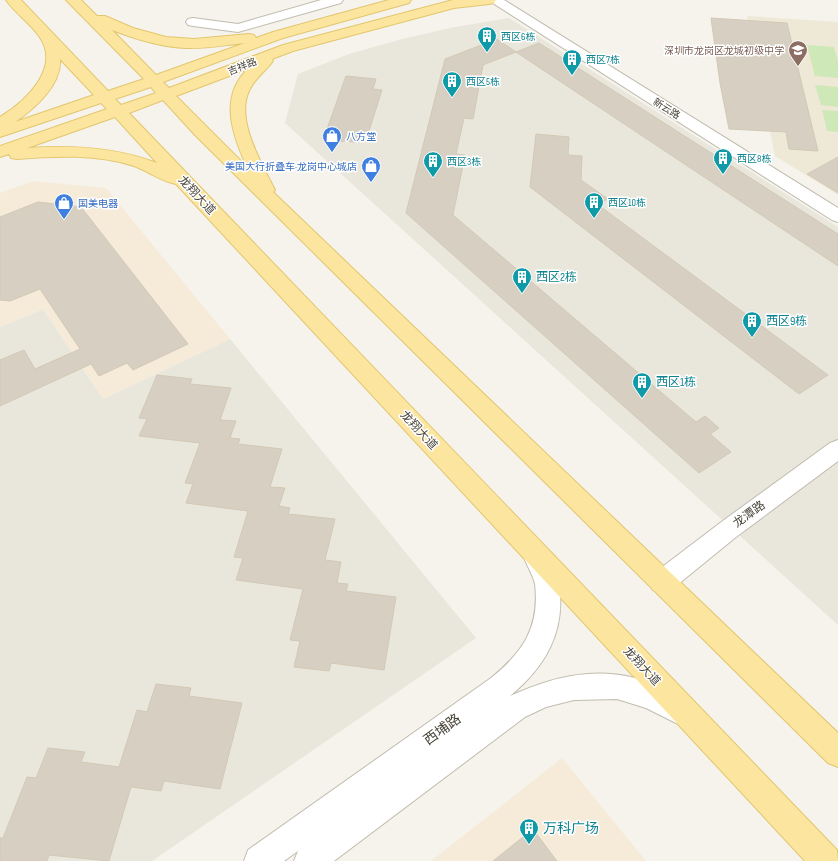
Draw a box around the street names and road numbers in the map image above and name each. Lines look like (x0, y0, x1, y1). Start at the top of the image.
street label: 吉祥路 (226, 56, 259, 78)
street label: 新云路 (651, 96, 682, 122)
street label: 龙翔大道 (175, 173, 218, 218)
street label: 龙翔大道 (397, 408, 440, 453)
street label: 龙潭路 (730, 498, 768, 531)
street label: 龙翔大道 (620, 644, 663, 689)
street label: 西埔路 (420, 710, 464, 749)

